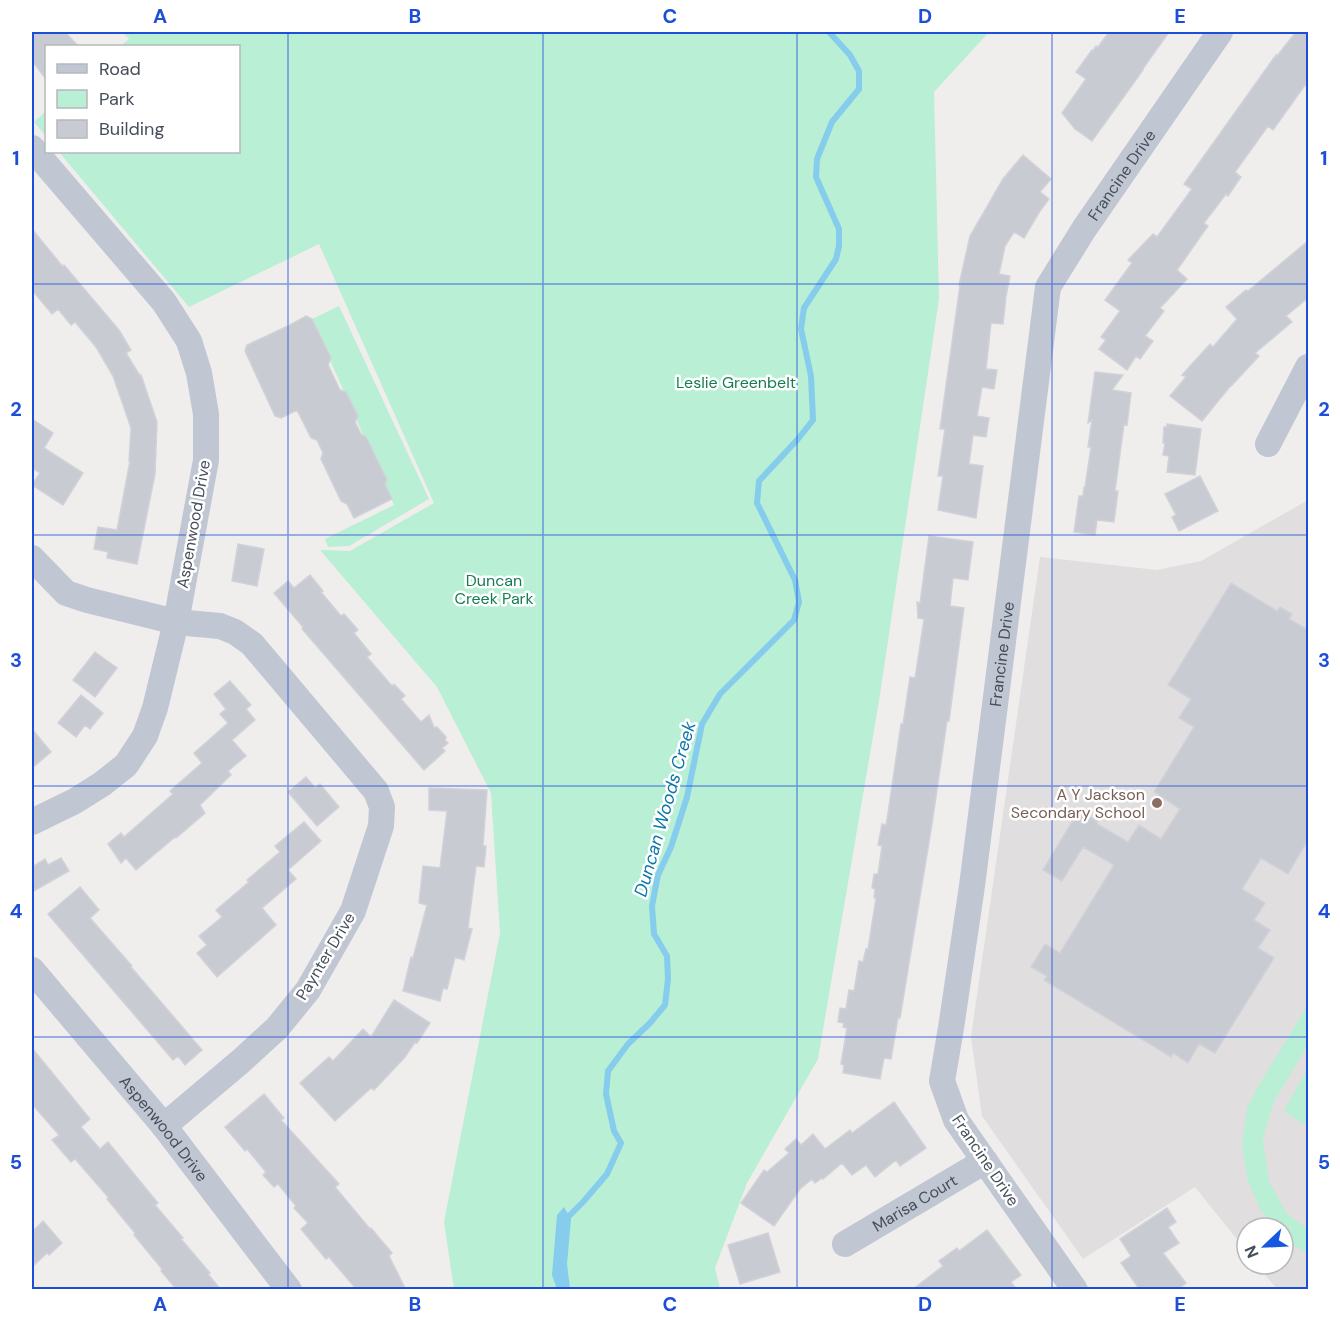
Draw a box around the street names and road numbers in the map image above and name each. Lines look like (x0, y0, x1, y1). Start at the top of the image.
street label: Francine Drive (1083, 126, 1160, 225)
street label: Aspenwood Drive (172, 458, 215, 590)
street label: Francine Drive (985, 600, 1019, 708)
street label: Paynter Drive (291, 909, 360, 1004)
street label: Aspenwood Drive (115, 1071, 212, 1186)
street label: Francine Drive (947, 1111, 1024, 1210)
street label: Marisa Court (869, 1170, 961, 1236)

